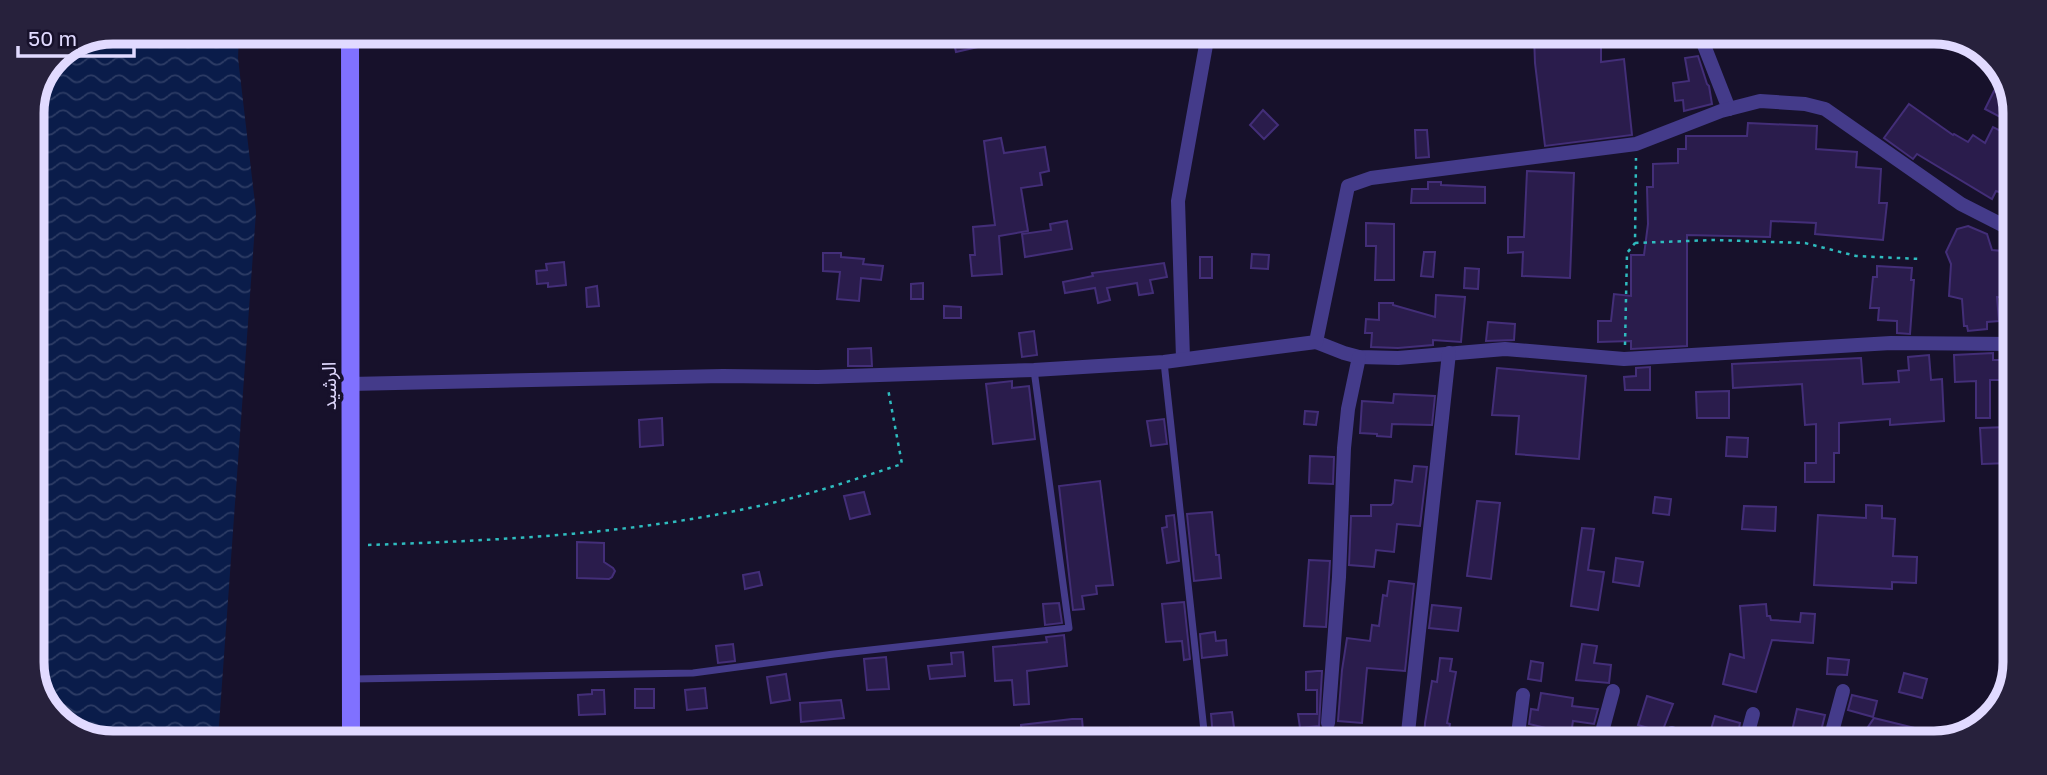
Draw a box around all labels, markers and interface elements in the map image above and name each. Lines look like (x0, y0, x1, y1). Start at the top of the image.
scale bar (18, 14, 133, 58)
text: 50 m (28, 25, 77, 51)
street label: الرشيد (317, 362, 341, 410)

